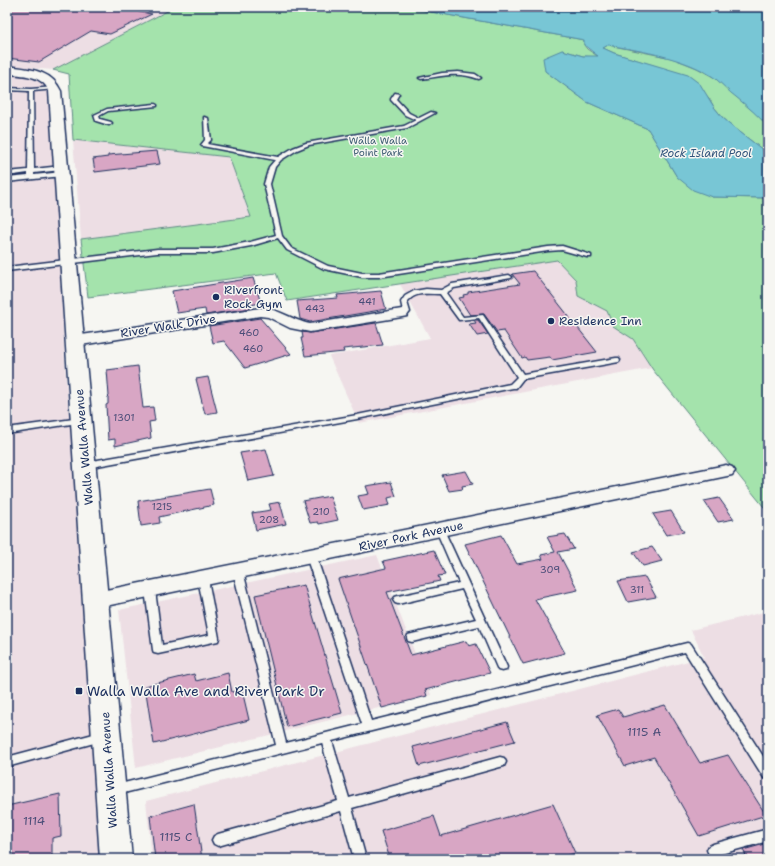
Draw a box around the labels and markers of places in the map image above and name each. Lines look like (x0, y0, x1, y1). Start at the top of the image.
place label: Riverfront Rock Gym (224, 282, 283, 312)
marker: Riverfront Rock Gym (211, 292, 221, 302)
place label: Residence Inn (559, 313, 642, 329)
marker: Residence Inn (546, 316, 556, 326)
place label: Walla Walla Ave and River Park Dr (87, 682, 325, 700)
marker: Walla Walla Ave and River Park Dr (74, 686, 84, 696)

